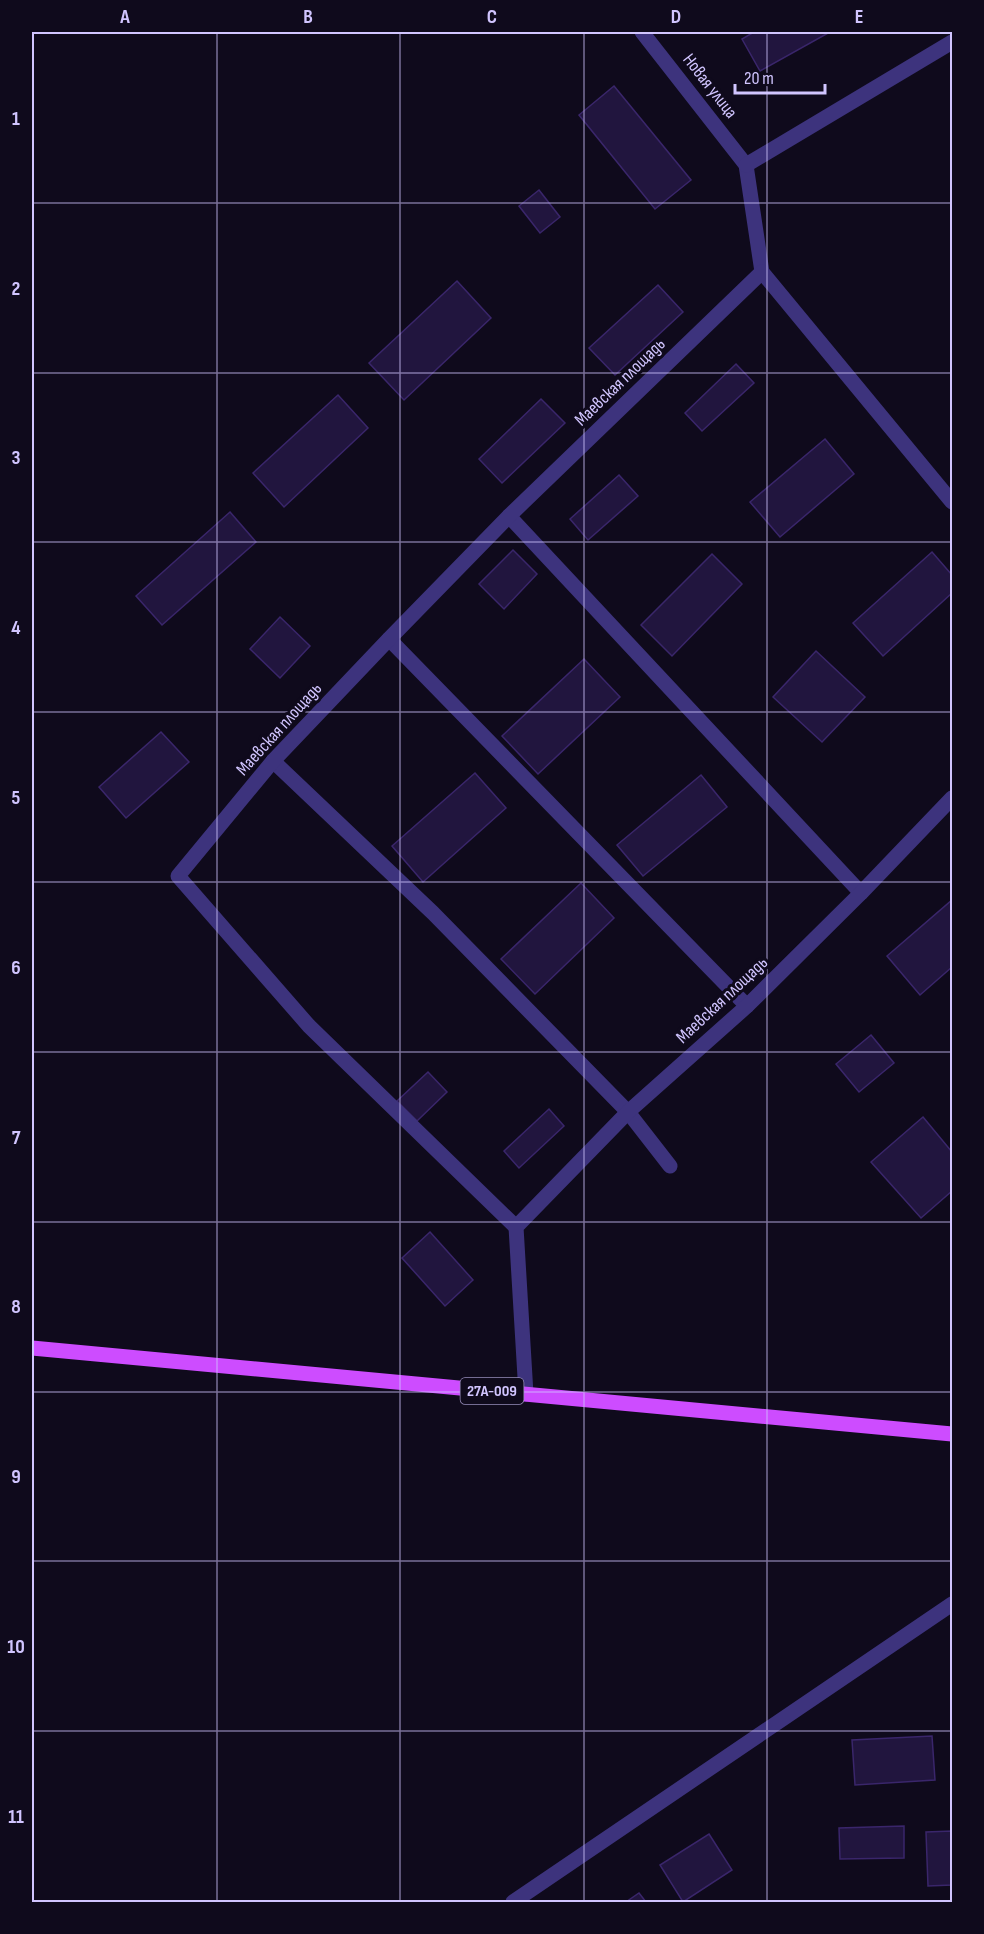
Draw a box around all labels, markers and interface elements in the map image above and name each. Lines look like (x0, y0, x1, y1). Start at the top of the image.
text: A (119, 5, 130, 29)
text: B (303, 5, 313, 29)
text: C (487, 5, 497, 29)
text: D (671, 5, 681, 29)
text: E (855, 5, 863, 29)
street label: Новая улица (678, 50, 742, 122)
scale bar (735, 57, 825, 95)
text: 20 m (744, 68, 774, 89)
text: 1 (12, 107, 20, 131)
text: 2 (12, 277, 20, 301)
street label: Маевская площадь (570, 334, 670, 430)
text: 3 (12, 446, 21, 470)
text: 4 (11, 616, 21, 640)
street label: Маевская площадь (232, 678, 326, 780)
text: 5 (12, 786, 21, 810)
street label: Маевская площадь (672, 952, 772, 1048)
text: 6 (11, 956, 21, 980)
text: 7 (12, 1126, 21, 1150)
text: 8 (11, 1295, 21, 1319)
road number: 27А-009 (460, 1378, 524, 1404)
text: 9 (11, 1465, 21, 1489)
text: 10 (7, 1635, 25, 1659)
text: 11 (8, 1805, 24, 1829)

